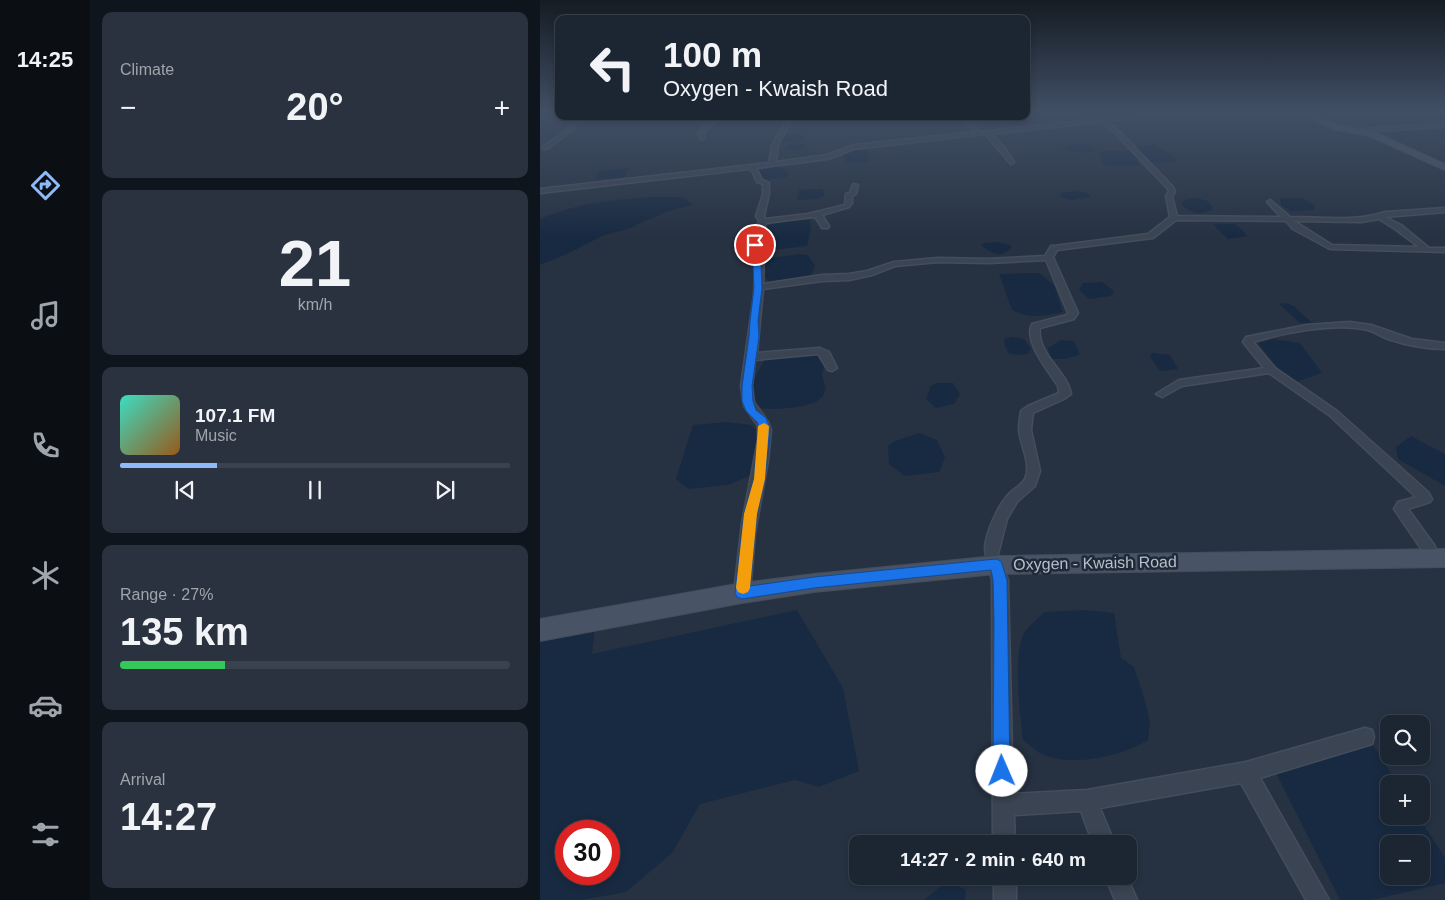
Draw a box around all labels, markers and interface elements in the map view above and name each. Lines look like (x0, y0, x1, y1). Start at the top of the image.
icon: left (580, 35, 645, 100)
text: 100 m (663, 35, 762, 74)
text: 14:25 (17, 47, 73, 72)
text: Climate (120, 61, 174, 78)
text: Oxygen - Kwaish Road (663, 76, 888, 101)
text: 20° (286, 86, 344, 128)
text: − (120, 92, 136, 123)
text: + (494, 92, 510, 123)
icon: directions (28, 168, 63, 203)
pin (734, 224, 776, 266)
text: 21 (279, 227, 351, 300)
icon: arrive (741, 231, 769, 259)
text: km/h (298, 296, 332, 313)
icon: music (28, 298, 63, 333)
text: 107.1 FM (195, 405, 275, 426)
text: Music (195, 427, 237, 444)
icon: phone (28, 428, 63, 463)
icon: previous (171, 476, 199, 504)
icon: pause (301, 476, 329, 504)
icon: next (431, 476, 459, 504)
street label: Oxygen - Kwaish Road (1013, 553, 1177, 573)
icon: climate (28, 558, 63, 593)
text: Range · 27% (120, 586, 213, 603)
text: 135 km (120, 611, 249, 653)
icon: car (28, 688, 63, 723)
map controls (1380, 715, 1430, 885)
button: search (1380, 715, 1430, 765)
position arrow (975, 744, 1027, 796)
text: Arrival (120, 771, 165, 788)
button: + (1380, 775, 1430, 825)
text: 14:27 (120, 796, 217, 838)
icon: filters (28, 817, 63, 852)
speed limit sign: 30 (555, 820, 620, 885)
button: − (1380, 835, 1430, 885)
text: 14:27 · 2 min · 640 m (900, 849, 1086, 870)

